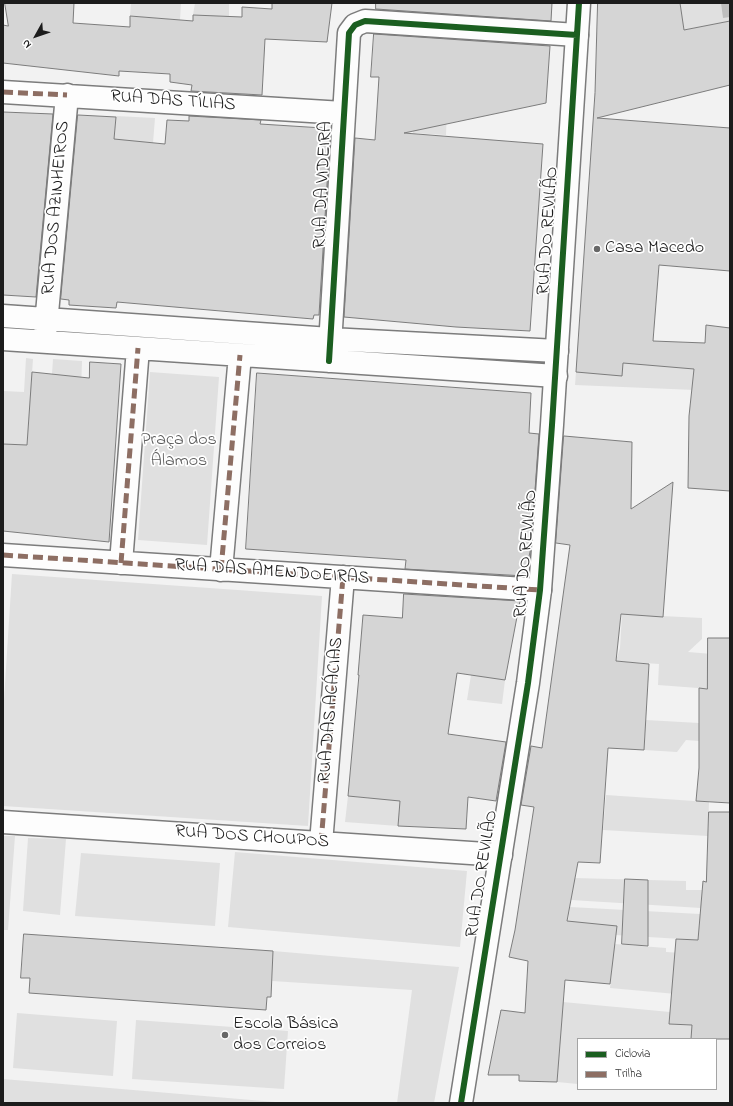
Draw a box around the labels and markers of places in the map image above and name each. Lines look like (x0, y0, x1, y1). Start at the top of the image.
place label: Casa Macedo (605, 238, 704, 260)
marker: Casa Macedo (592, 244, 602, 254)
place label: Escola Básica dos Correios (233, 1014, 338, 1056)
marker: Escola Básica dos Correios (220, 1030, 230, 1040)

